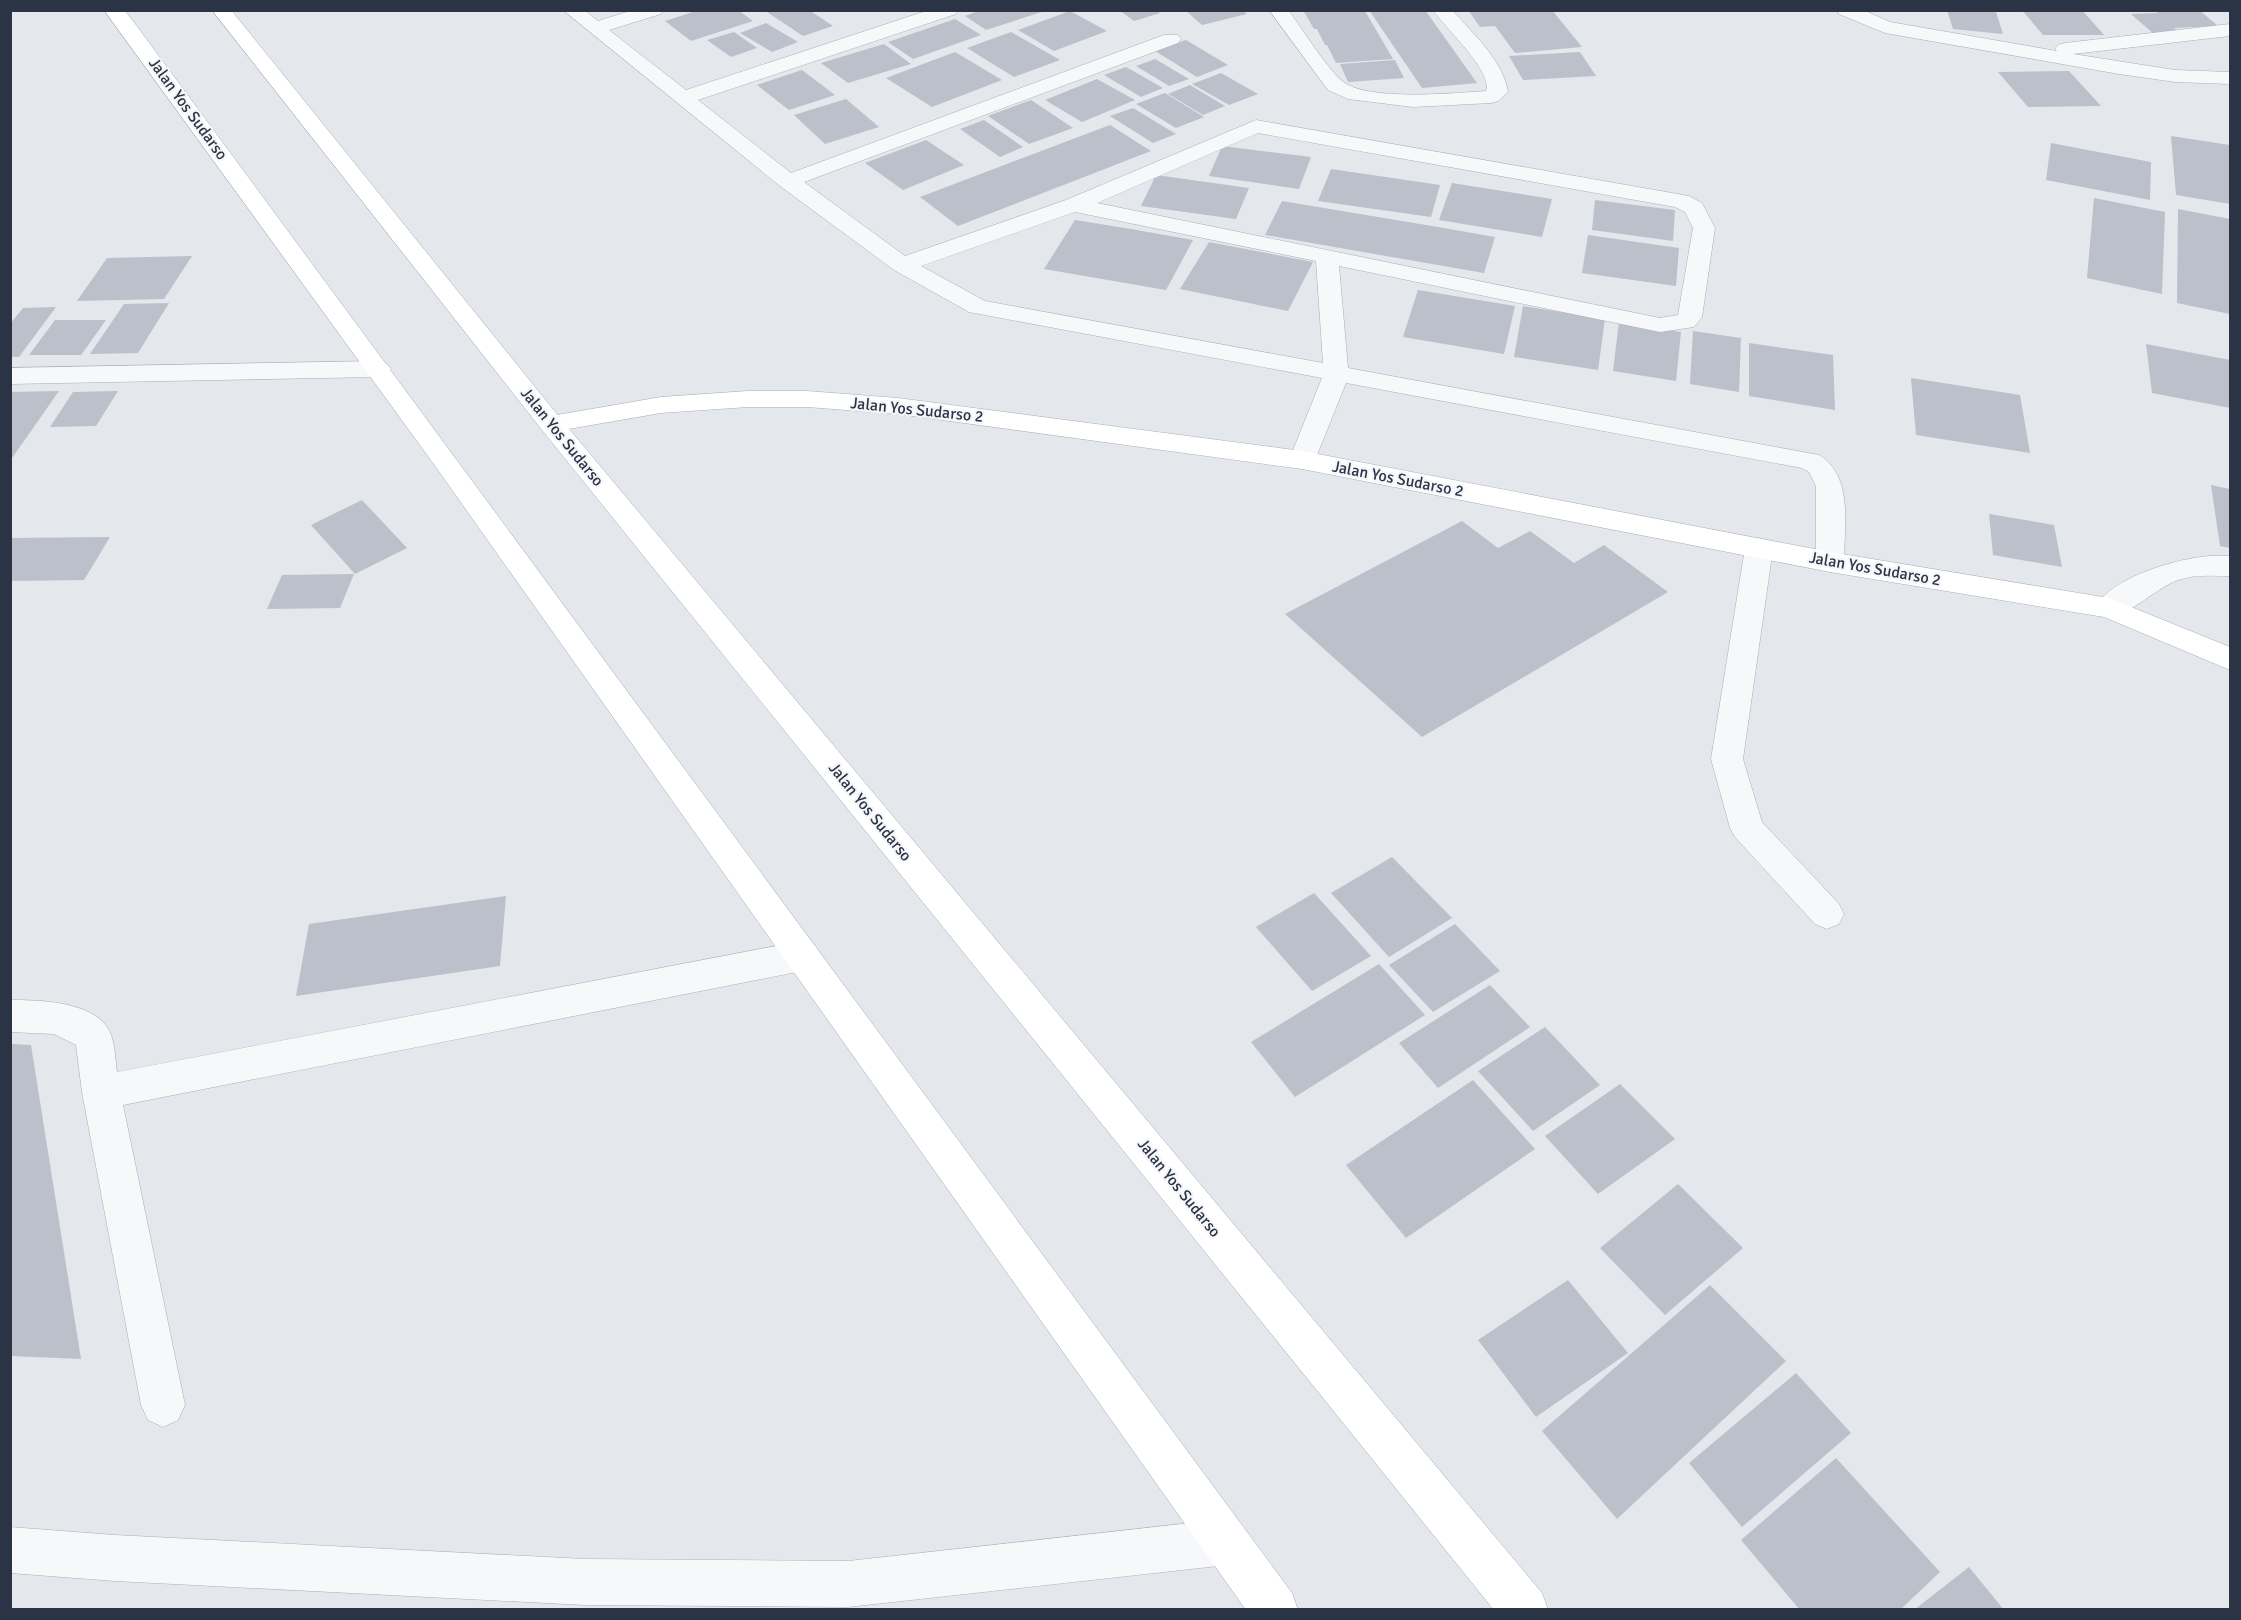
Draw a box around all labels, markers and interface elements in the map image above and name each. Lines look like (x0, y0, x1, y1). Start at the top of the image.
street label: Jalan Yos Sudarso (144, 54, 232, 164)
street label: Jalan Yos Sudarso (516, 384, 608, 490)
street label: Jalan Yos Sudarso 2 (850, 393, 984, 427)
street label: Jalan Yos Sudarso 2 (1331, 456, 1465, 502)
street label: Jalan Yos Sudarso 2 (1808, 548, 1942, 590)
street label: Jalan Yos Sudarso (824, 759, 916, 865)
street label: Jalan Yos Sudarso (1133, 1135, 1225, 1241)

